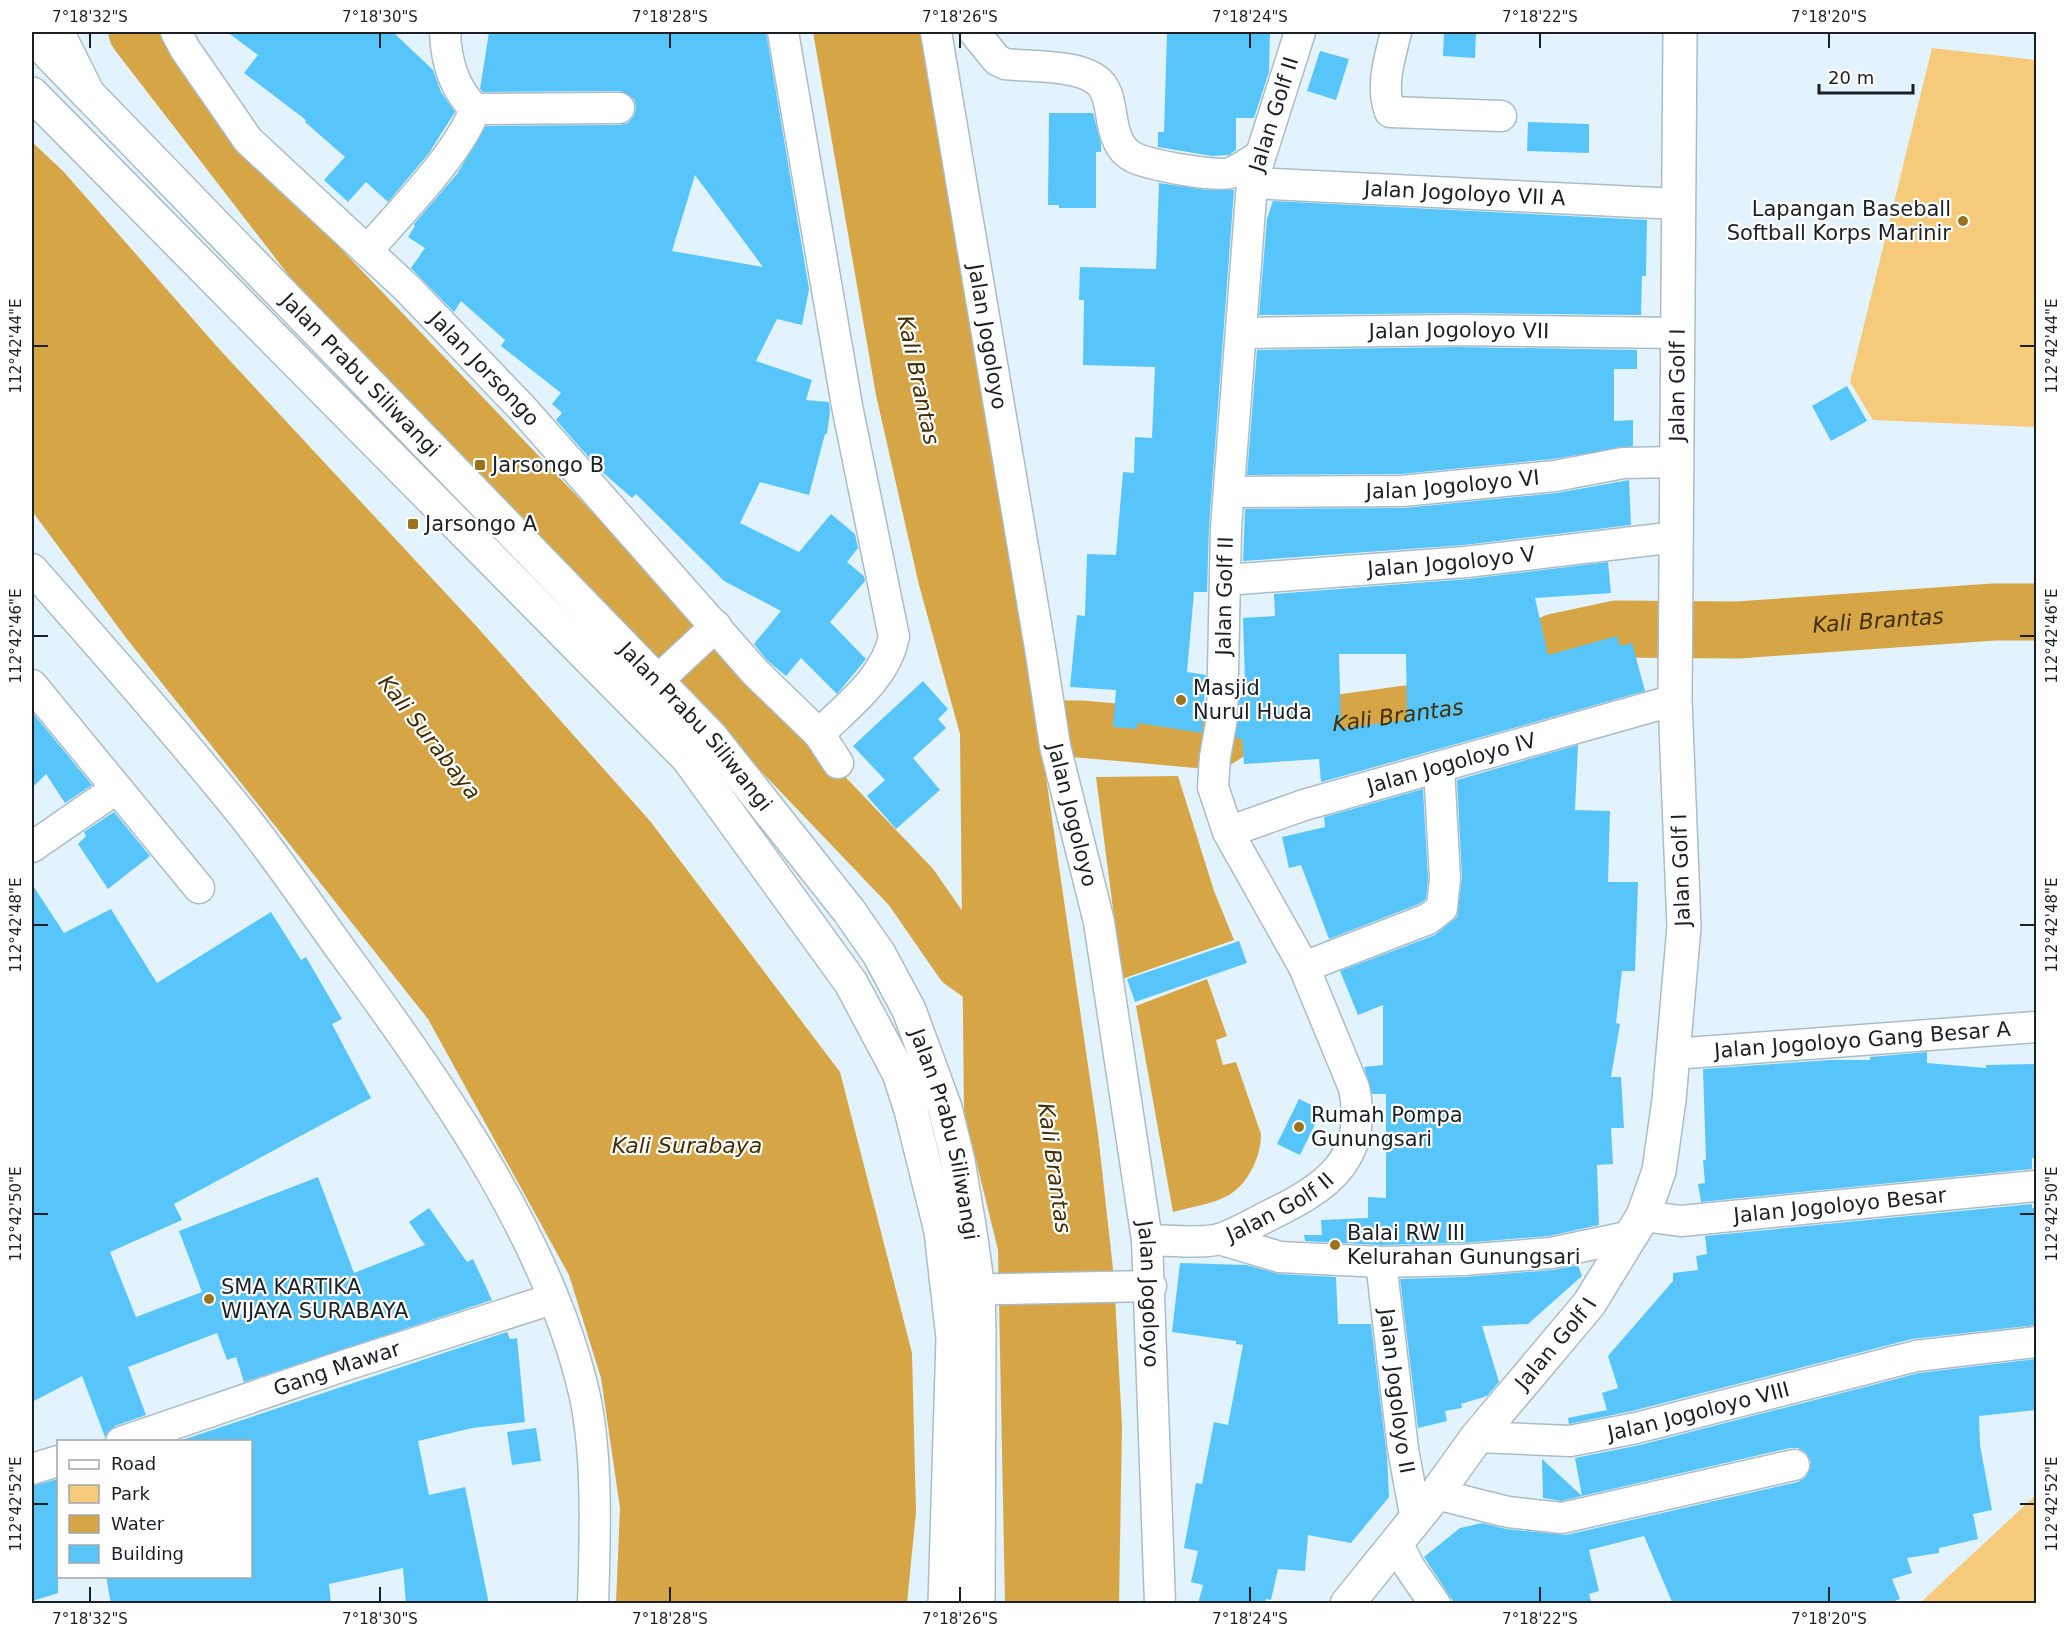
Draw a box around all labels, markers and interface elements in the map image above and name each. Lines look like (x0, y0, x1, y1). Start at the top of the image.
text: 7°18'32"S (52, 8, 128, 26)
text: 7°18'30"S (342, 8, 418, 26)
text: 7°18'28"S (632, 8, 708, 26)
text: 7°18'26"S (922, 8, 998, 26)
text: 7°18'24"S (1212, 8, 1288, 26)
text: 7°18'22"S (1502, 8, 1578, 26)
text: 7°18'20"S (1791, 8, 1867, 26)
street label: Jalan Golf II (1244, 54, 1303, 177)
scale bar (1819, 57, 1914, 95)
text: 20 m (1828, 67, 1874, 88)
street label: Jalan Jogoloyo VII A (1361, 176, 1567, 210)
place label: Lapangan Baseball Softball Korps Marinir (1727, 197, 1951, 245)
marker: Lapangan Baseball Softball Korps Marinir (1956, 214, 1970, 228)
street label: Jalan Jogoloyo (963, 260, 1012, 411)
street label: Jalan Prabu Siliwangi (274, 287, 445, 462)
text: 112°42'44"E (7, 299, 25, 393)
text: 112°42'44"E (2043, 299, 2061, 393)
street label: Jalan Jorsongo (423, 305, 544, 431)
water label: Kali Brantas (893, 313, 944, 447)
street label: Jalan Jogoloyo VII (1367, 318, 1549, 343)
street label: Jalan Golf I (1665, 329, 1690, 444)
place label: Jarsongo B (490, 453, 604, 477)
marker: Jarsongo B (473, 458, 487, 472)
street label: Jalan Jogoloyo VI (1364, 466, 1541, 503)
place label: Jarsongo A (423, 512, 538, 536)
marker: Jarsongo A (406, 517, 420, 531)
street label: Jalan Golf II (1211, 536, 1238, 658)
street label: Jalan Jogoloyo V (1365, 542, 1537, 582)
text: 112°42'46"E (7, 589, 25, 683)
text: 112°42'46"E (2043, 589, 2061, 683)
water label: Kali Brantas (1812, 604, 1945, 638)
street label: Jalan Prabu Siliwangi (613, 636, 777, 816)
water label: Kali Surabaya (373, 670, 486, 804)
place label: Masjid Nurul Huda (1193, 676, 1312, 724)
marker: Masjid Nurul Huda (1174, 693, 1188, 707)
water label: Kali Brantas (1333, 694, 1465, 736)
street label: Jalan Jogoloyo IV (1362, 728, 1539, 799)
street label: Jalan Jogoloyo (1042, 739, 1102, 889)
street label: Jalan Golf I (1667, 813, 1695, 929)
text: 112°42'48"E (7, 878, 25, 972)
text: 112°42'48"E (2043, 878, 2061, 972)
street label: Jalan Jogoloyo Gang Besar A (1711, 1017, 2012, 1063)
street label: Jalan Prabu Siliwangi (904, 1024, 983, 1242)
water label: Kali Brantas (1033, 1101, 1076, 1235)
place label: Rumah Pompa Gunungsari (1311, 1103, 1463, 1151)
marker: Rumah Pompa Gunungsari (1292, 1120, 1306, 1134)
water label: Kali Surabaya (612, 1133, 762, 1158)
text: 112°42'50"E (7, 1167, 25, 1261)
text: 112°42'50"E (2043, 1167, 2061, 1261)
street label: Jalan Golf II (1221, 1168, 1339, 1248)
street label: Jalan Jogoloyo Besar (1730, 1183, 1948, 1228)
street label: Jalan Jogoloyo (1132, 1217, 1164, 1368)
place label: Balai RW III Kelurahan Gunungsari (1347, 1221, 1581, 1269)
marker: Balai RW III Kelurahan Gunungsari (1328, 1238, 1342, 1252)
place label: SMA KARTIKA WIJAYA SURABAYA (221, 1275, 409, 1323)
marker: SMA KARTIKA WIJAYA SURABAYA (202, 1292, 216, 1306)
street label: Jalan Golf I (1509, 1294, 1602, 1396)
street label: Jalan Jogoloyo II (1374, 1305, 1419, 1476)
street label: Gang Mawar (270, 1336, 404, 1401)
street label: Jalan Jogoloyo VIII (1604, 1377, 1792, 1446)
legend (57, 1440, 252, 1578)
text: Road (111, 1453, 156, 1474)
text: 112°42'52"E (7, 1457, 25, 1551)
text: 112°42'52"E (2043, 1457, 2061, 1551)
text: Park (111, 1483, 150, 1504)
text: Water (111, 1513, 165, 1534)
text: Building (111, 1543, 184, 1564)
text: 7°18'32"S (52, 1610, 128, 1628)
text: 7°18'30"S (342, 1610, 418, 1628)
text: 7°18'28"S (632, 1610, 708, 1628)
text: 7°18'26"S (922, 1610, 998, 1628)
text: 7°18'24"S (1212, 1610, 1288, 1628)
text: 7°18'22"S (1502, 1610, 1578, 1628)
text: 7°18'20"S (1791, 1610, 1867, 1628)

